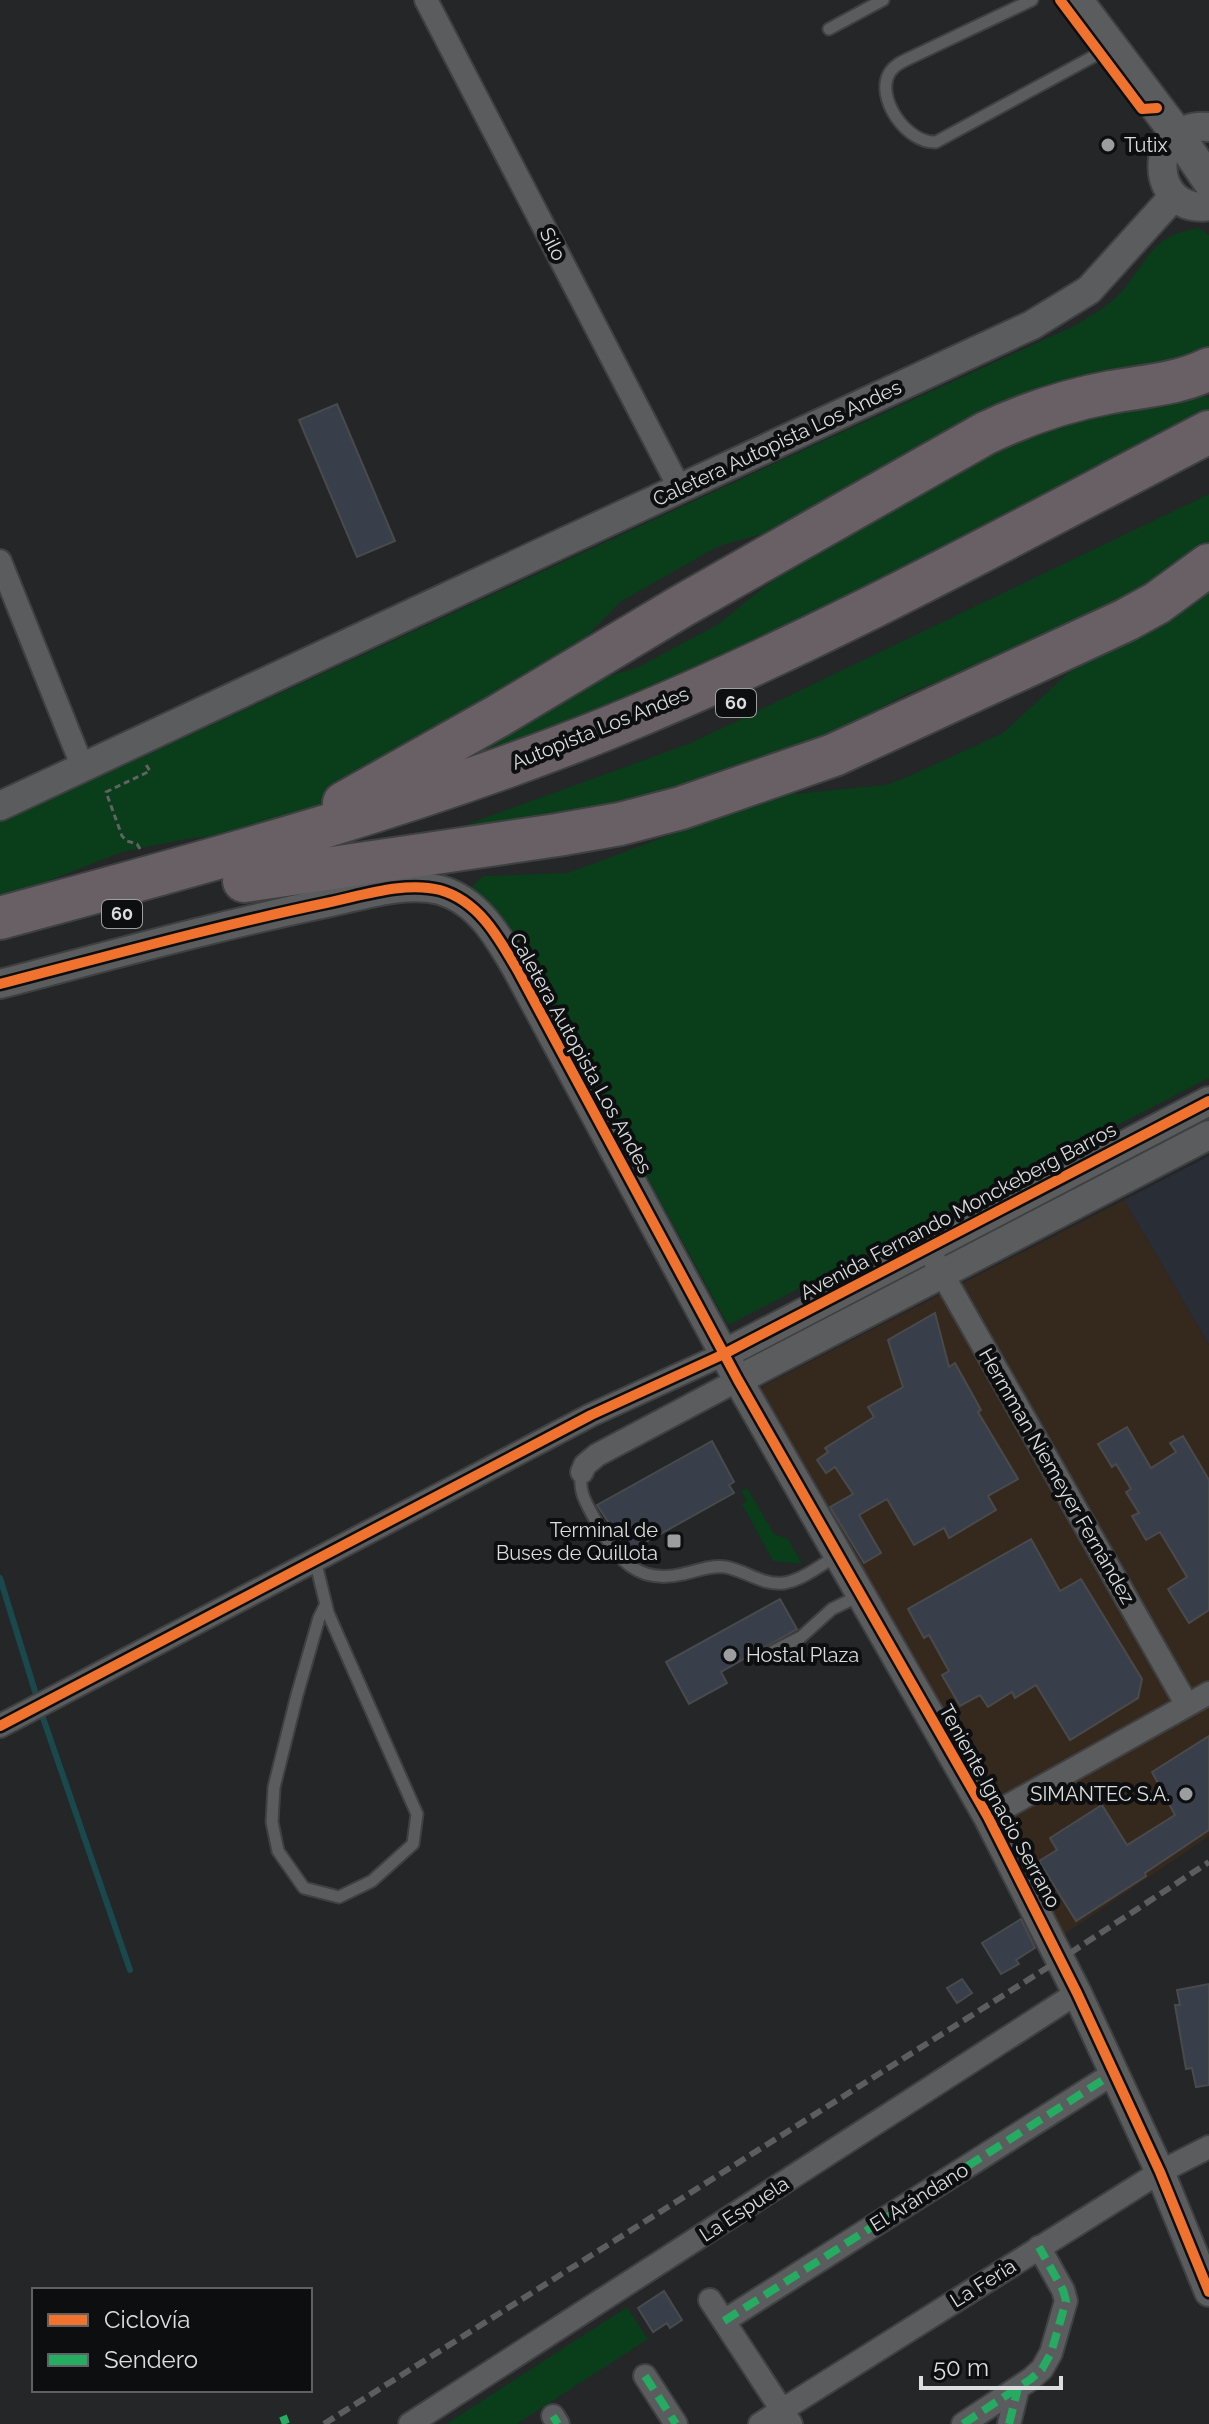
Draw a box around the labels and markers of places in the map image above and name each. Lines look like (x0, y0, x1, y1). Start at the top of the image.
place label: Tutix (1124, 133, 1168, 157)
marker: Tutix (1099, 136, 1117, 154)
place label: Terminal de Buses de Quillota (496, 1518, 658, 1565)
marker: Terminal de Buses de Quillota (665, 1532, 683, 1550)
place label: Hostal Plaza (746, 1643, 859, 1667)
marker: Hostal Plaza (721, 1646, 739, 1664)
place label: SIMANTEC S.A. (1030, 1782, 1170, 1806)
marker: SIMANTEC S.A. (1177, 1785, 1195, 1803)

